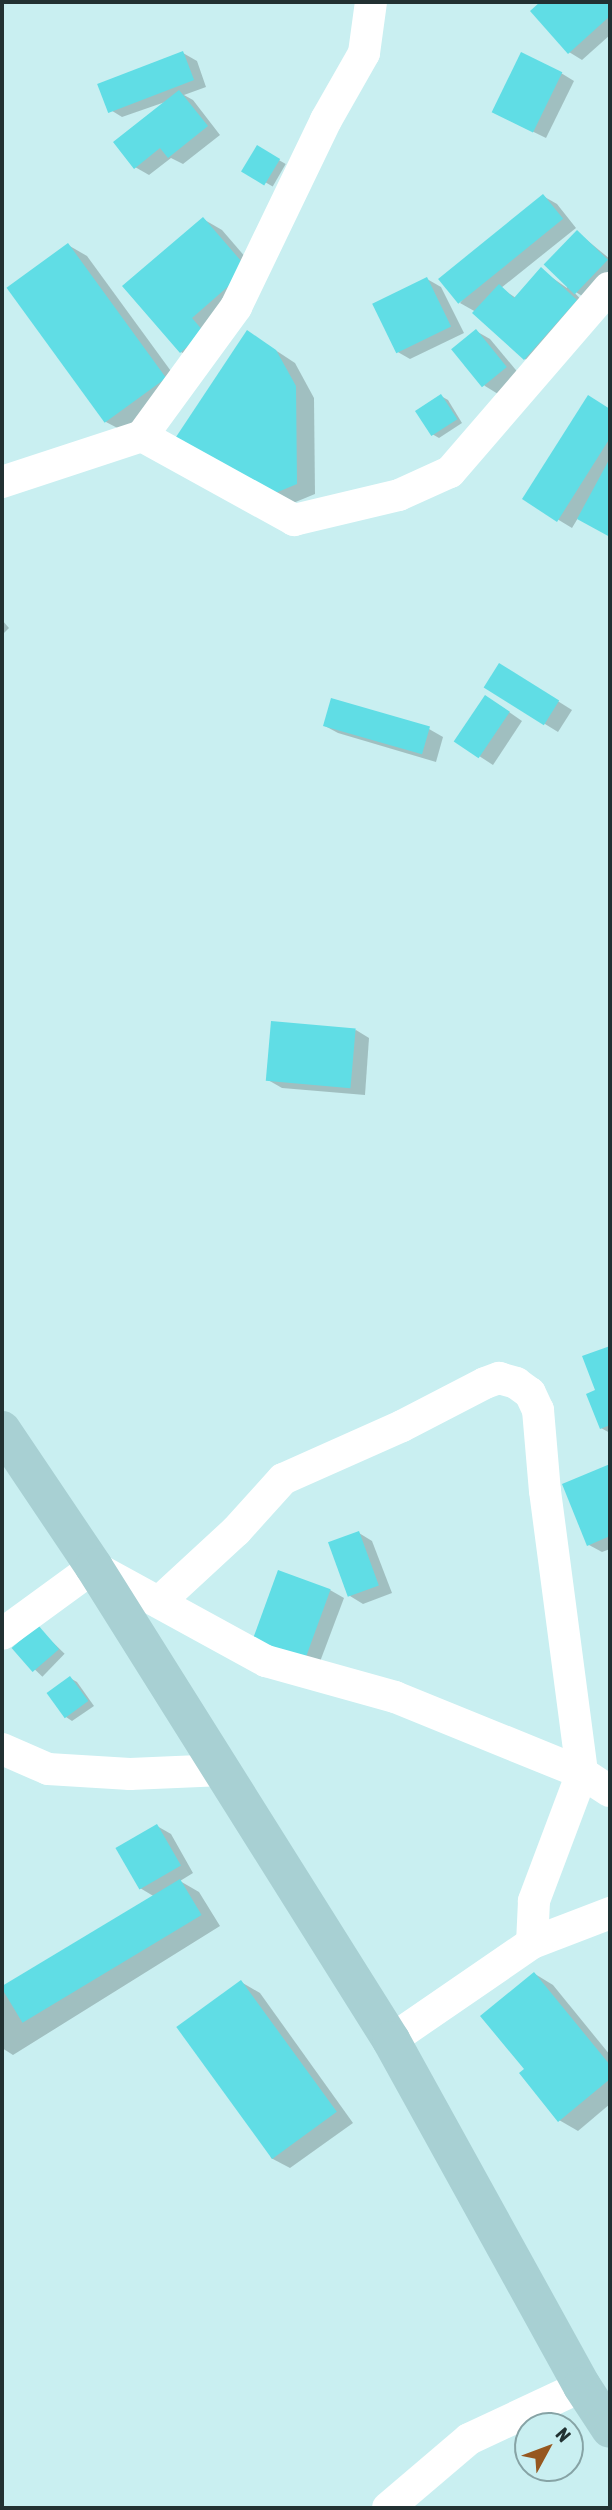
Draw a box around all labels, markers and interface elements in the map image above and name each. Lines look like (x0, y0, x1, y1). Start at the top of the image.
north arrow (514, 2412, 584, 2482)
text: N (551, 2423, 575, 2446)

